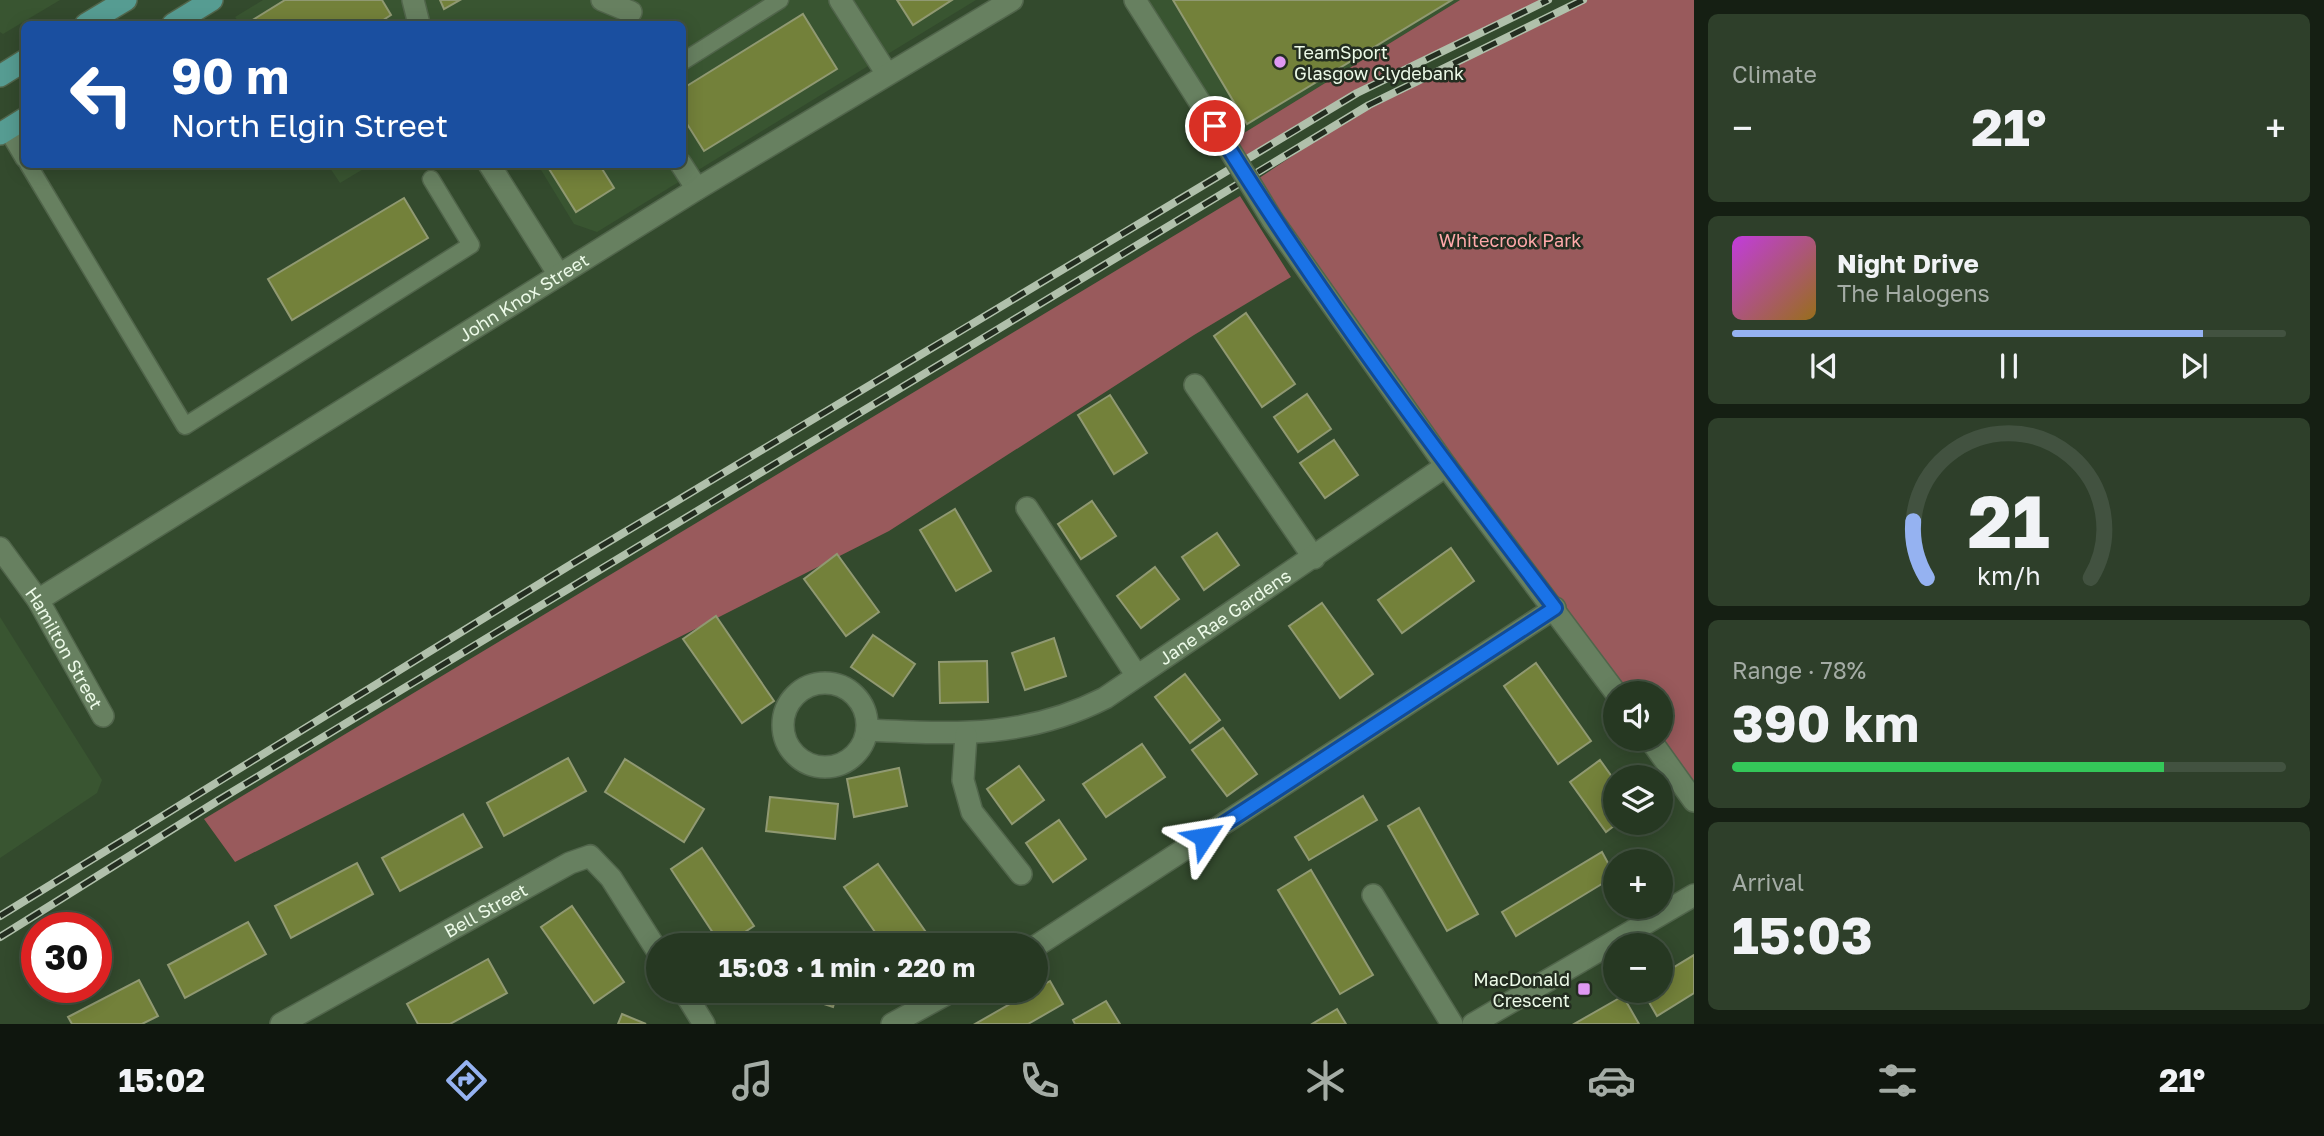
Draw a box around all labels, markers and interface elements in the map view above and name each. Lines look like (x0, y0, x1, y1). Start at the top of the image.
place label: TeamSport Glasgow Clydebank (1294, 41, 1464, 84)
text: 90 m (171, 46, 289, 105)
icon: left (56, 49, 147, 140)
marker: TeamSport Glasgow Clydebank (1272, 54, 1288, 70)
text: Climate (1732, 60, 1817, 88)
text: 21° (1971, 95, 2047, 157)
pin (1185, 96, 1245, 156)
text: − (1732, 105, 1753, 150)
text: + (2265, 105, 2286, 150)
text: North Elgin Street (171, 106, 448, 144)
icon: arrive (1196, 107, 1234, 145)
park label: Whitecrook Park (1439, 229, 1581, 251)
text: Night Drive (1837, 248, 1979, 279)
street label: John Knox Street (454, 249, 592, 346)
text: The Halogens (1837, 279, 1990, 307)
icon: previous (1805, 347, 1843, 385)
icon: pause (1990, 347, 2028, 385)
icon: next (2175, 347, 2213, 385)
text: 21 (1968, 477, 2050, 564)
text: km/h (1977, 560, 2041, 591)
street label: Jane Rae Gardens (1154, 564, 1295, 669)
street label: Hamilton Street (21, 582, 108, 713)
text: Range · 78% (1732, 656, 1866, 684)
map controls (1603, 681, 1673, 1003)
button: sound (1603, 681, 1673, 751)
text: 390 km (1732, 691, 1919, 753)
button: layers (1603, 765, 1673, 835)
position arrow (1167, 800, 1241, 874)
button: + (1603, 849, 1673, 919)
text: Arrival (1732, 868, 1804, 896)
street label: Bell Street (440, 878, 531, 942)
text: 15:03 (1732, 903, 1873, 965)
speed limit sign: 30 (21, 912, 112, 1003)
button: − (1603, 933, 1673, 1003)
text: 15:03 · 1 min · 220 m (719, 952, 975, 983)
place label: MacDonald Crescent (1473, 968, 1570, 1011)
marker: MacDonald Crescent (1576, 981, 1592, 997)
icon: directions (442, 1056, 491, 1105)
icon: music (728, 1056, 777, 1105)
icon: phone (1015, 1056, 1064, 1105)
icon: climate (1301, 1056, 1350, 1105)
icon: car (1587, 1056, 1636, 1105)
icon: filters (1873, 1056, 1922, 1105)
text: 15:02 (119, 1061, 205, 1099)
text: 21° (2159, 1061, 2205, 1099)

